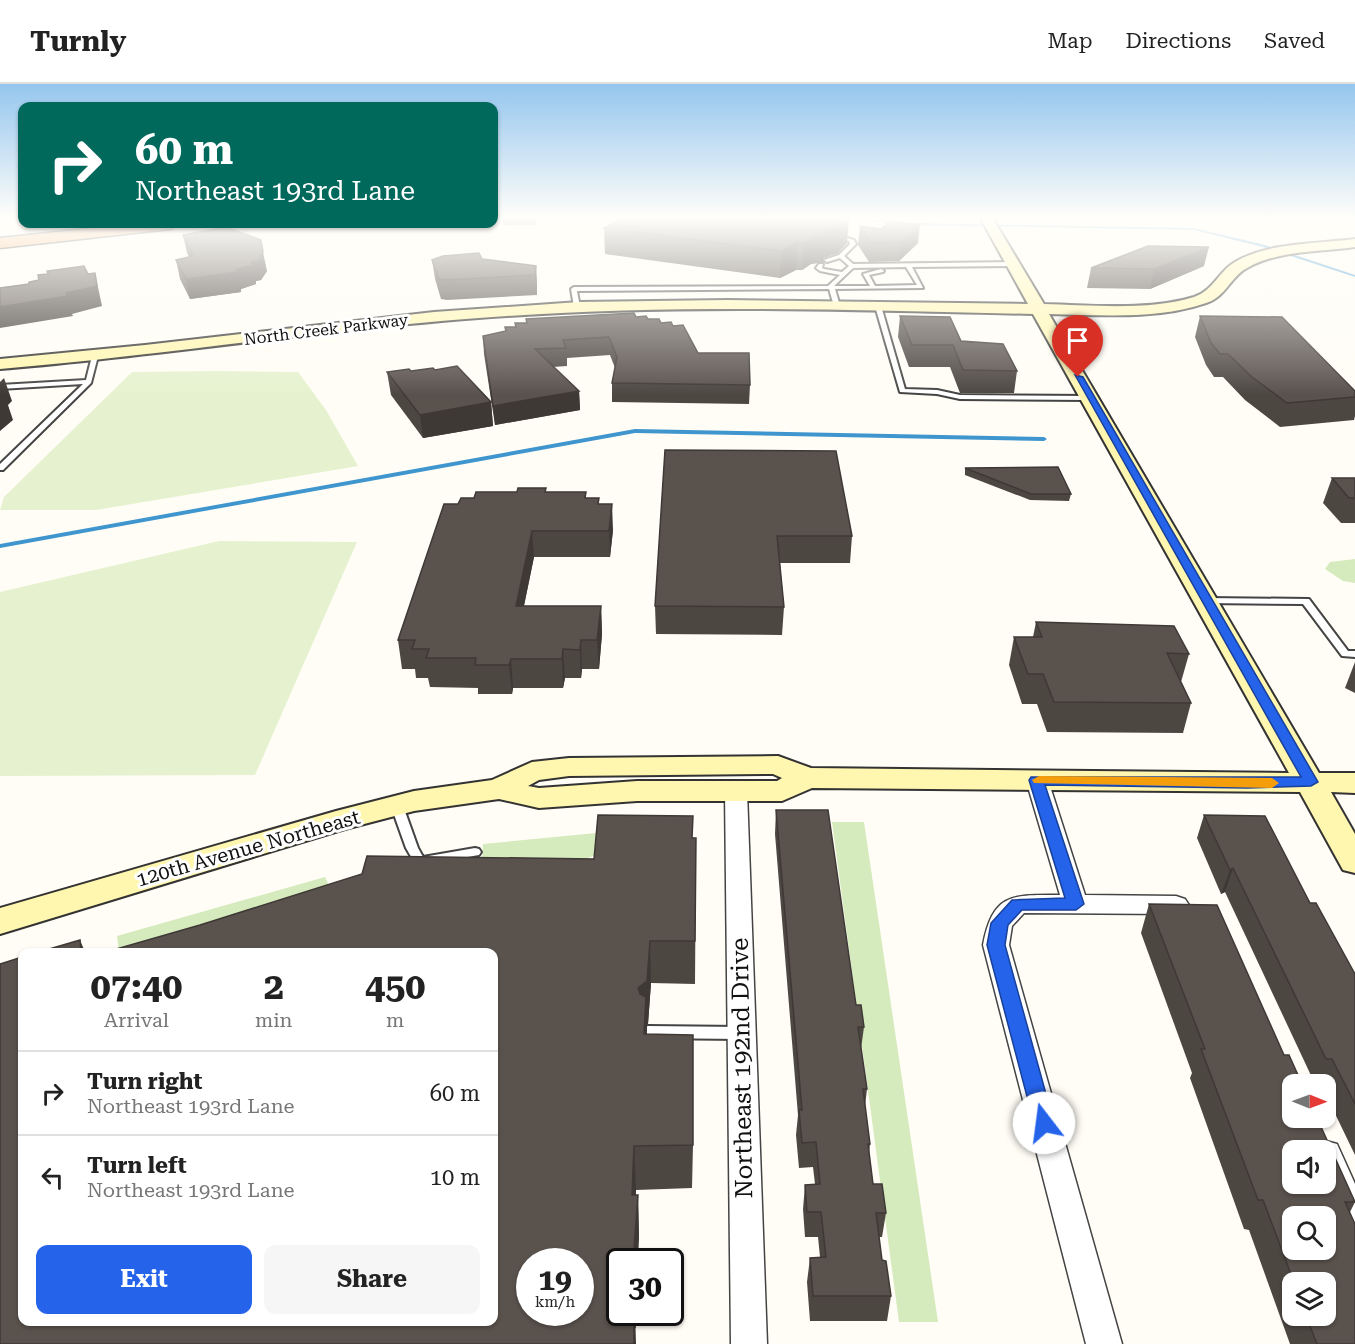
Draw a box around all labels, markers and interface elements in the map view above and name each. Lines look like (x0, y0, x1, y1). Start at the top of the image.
text: Turnly (30, 25, 126, 58)
text: Map (1048, 29, 1092, 53)
text: Directions (1125, 29, 1231, 53)
text: Saved (1264, 29, 1325, 53)
text: 60 m (135, 125, 233, 174)
icon: right (36, 126, 114, 204)
text: Northeast 193rd Lane (135, 175, 415, 207)
street label: North Creek Parkway (243, 310, 410, 349)
pin (1052, 315, 1103, 377)
icon: arrive (1061, 324, 1094, 357)
street label: 120th Avenue Northeast (133, 804, 363, 891)
street label: Northeast 192nd Drive (726, 937, 758, 1199)
text: 07:40 (91, 966, 182, 1008)
text: 2 (264, 966, 284, 1008)
text: 450 (365, 966, 425, 1008)
text: Arrival (104, 1008, 169, 1032)
text: min (255, 1008, 292, 1032)
text: m (386, 1008, 404, 1032)
text: Turn right (87, 1069, 202, 1094)
north arrow (1282, 1074, 1336, 1128)
map controls (1282, 1074, 1336, 1326)
icon: right (36, 1077, 69, 1110)
text: 60 m (430, 1081, 480, 1106)
position arrow (1012, 1091, 1076, 1155)
text: Northeast 193rd Lane (87, 1094, 295, 1118)
button: sound (1282, 1140, 1336, 1194)
text: Turn left (87, 1153, 187, 1178)
icon: left (36, 1161, 69, 1194)
text: 10 m (430, 1165, 480, 1190)
text: Northeast 193rd Lane (87, 1178, 295, 1202)
button: search (1282, 1206, 1336, 1260)
button: Exit (36, 1245, 252, 1314)
button: Share (264, 1245, 480, 1314)
speed limit sign: 30 (606, 1248, 684, 1326)
text: 19 (538, 1262, 572, 1297)
button: layers (1282, 1272, 1336, 1326)
text: km/h (535, 1293, 575, 1311)

